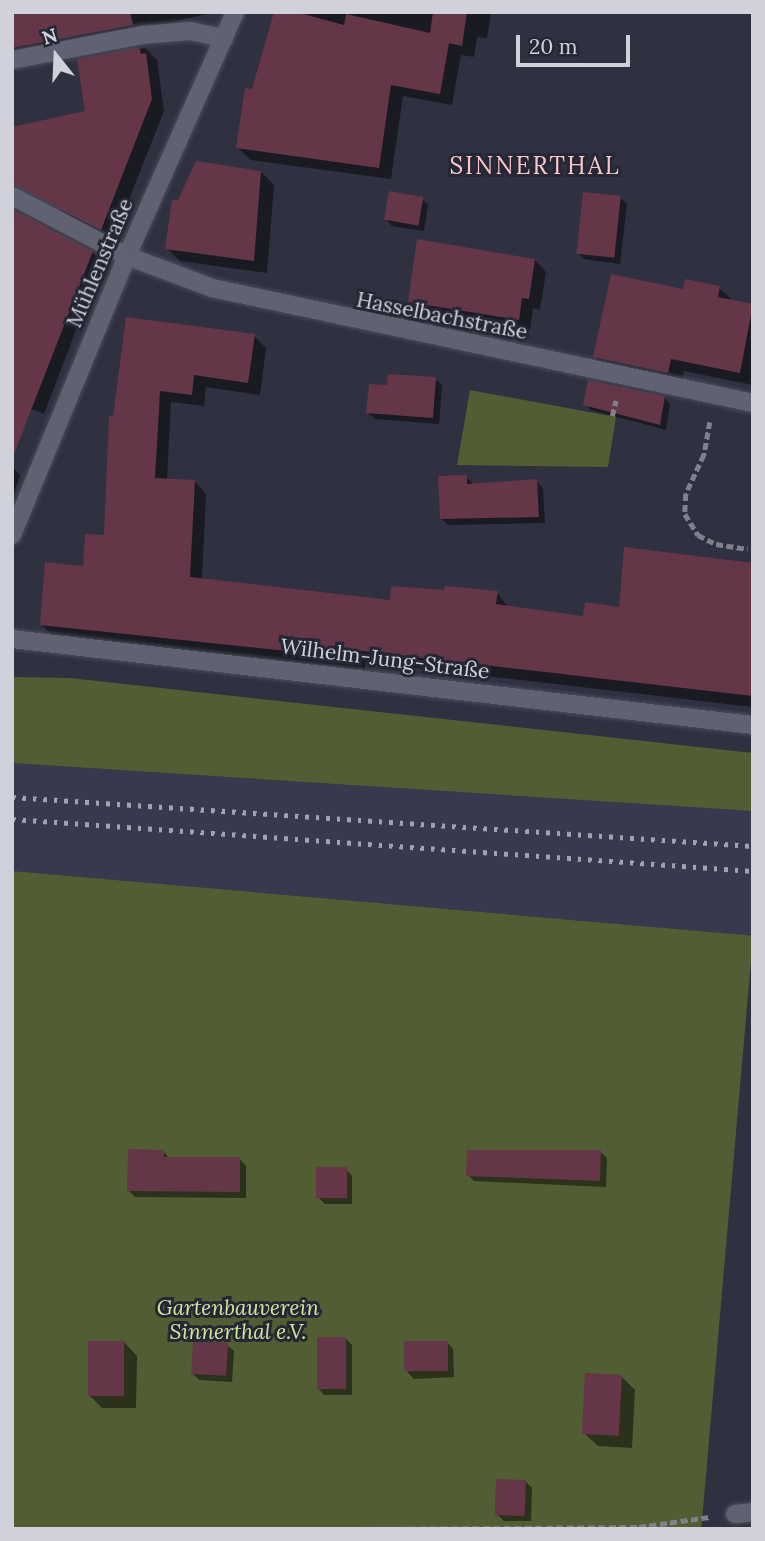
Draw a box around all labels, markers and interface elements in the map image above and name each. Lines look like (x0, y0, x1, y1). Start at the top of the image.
north arrow (21, 21, 91, 91)
scale bar (520, 21, 634, 65)
text: N (39, 22, 60, 50)
text: 20 m (529, 33, 578, 60)
district label: SINNERTHAL (451, 152, 619, 180)
street label: Mühlenstraße (62, 195, 138, 331)
street label: Hasselbachstraße (354, 287, 530, 345)
street label: Wilhelm-Jung-Straße (279, 634, 491, 684)
park label: Gartenbauverein Sinnerthal e.V. (157, 1295, 319, 1345)

